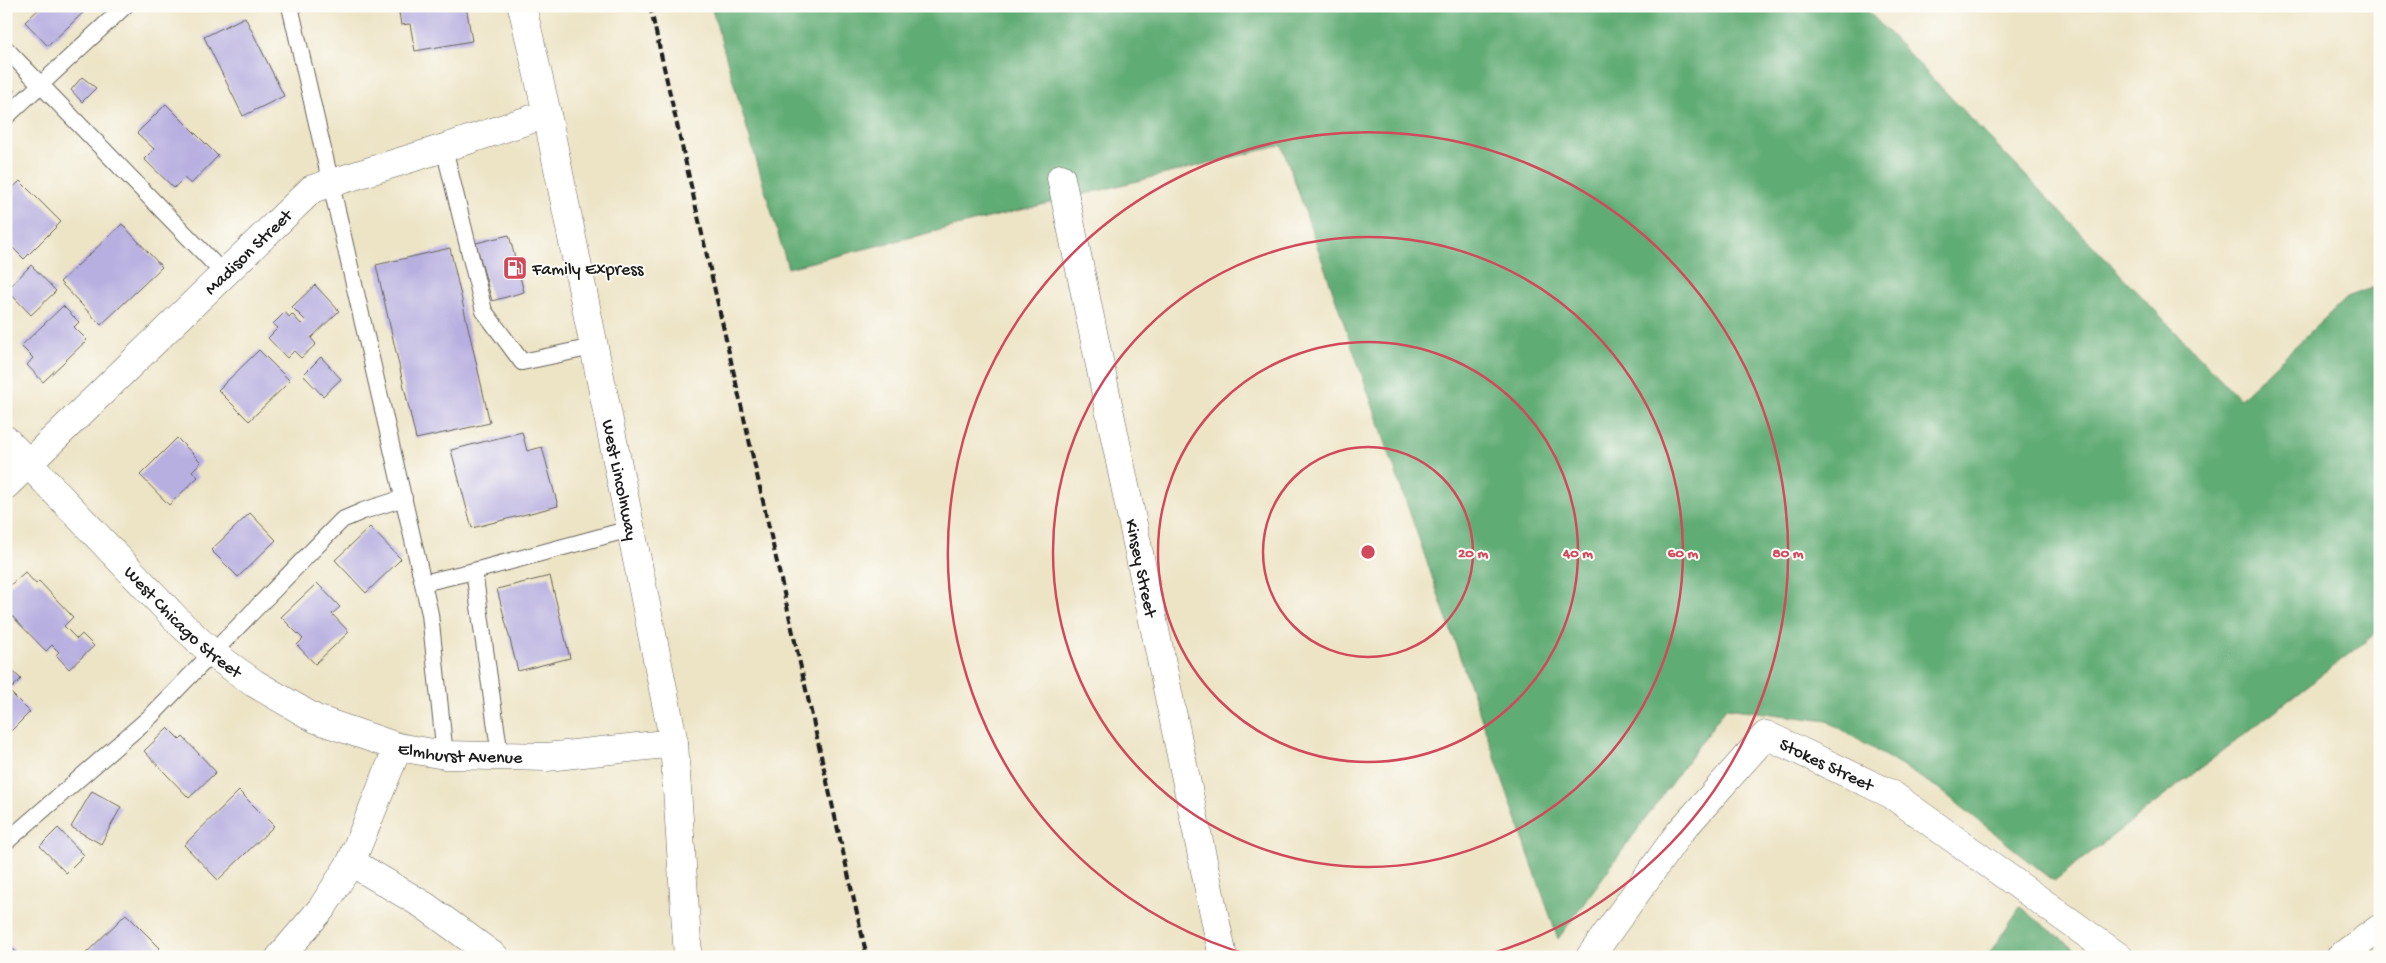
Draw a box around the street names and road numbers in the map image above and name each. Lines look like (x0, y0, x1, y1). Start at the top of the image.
street label: Madison Street (201, 205, 299, 300)
street label: West Lincolnway (596, 418, 641, 543)
street label: Kinsey Street (1119, 517, 1160, 621)
street label: West Chicago Street (118, 563, 246, 685)
street label: Stokes Street (1776, 735, 1878, 798)
street label: Elmhurst Avenue (396, 739, 523, 770)

